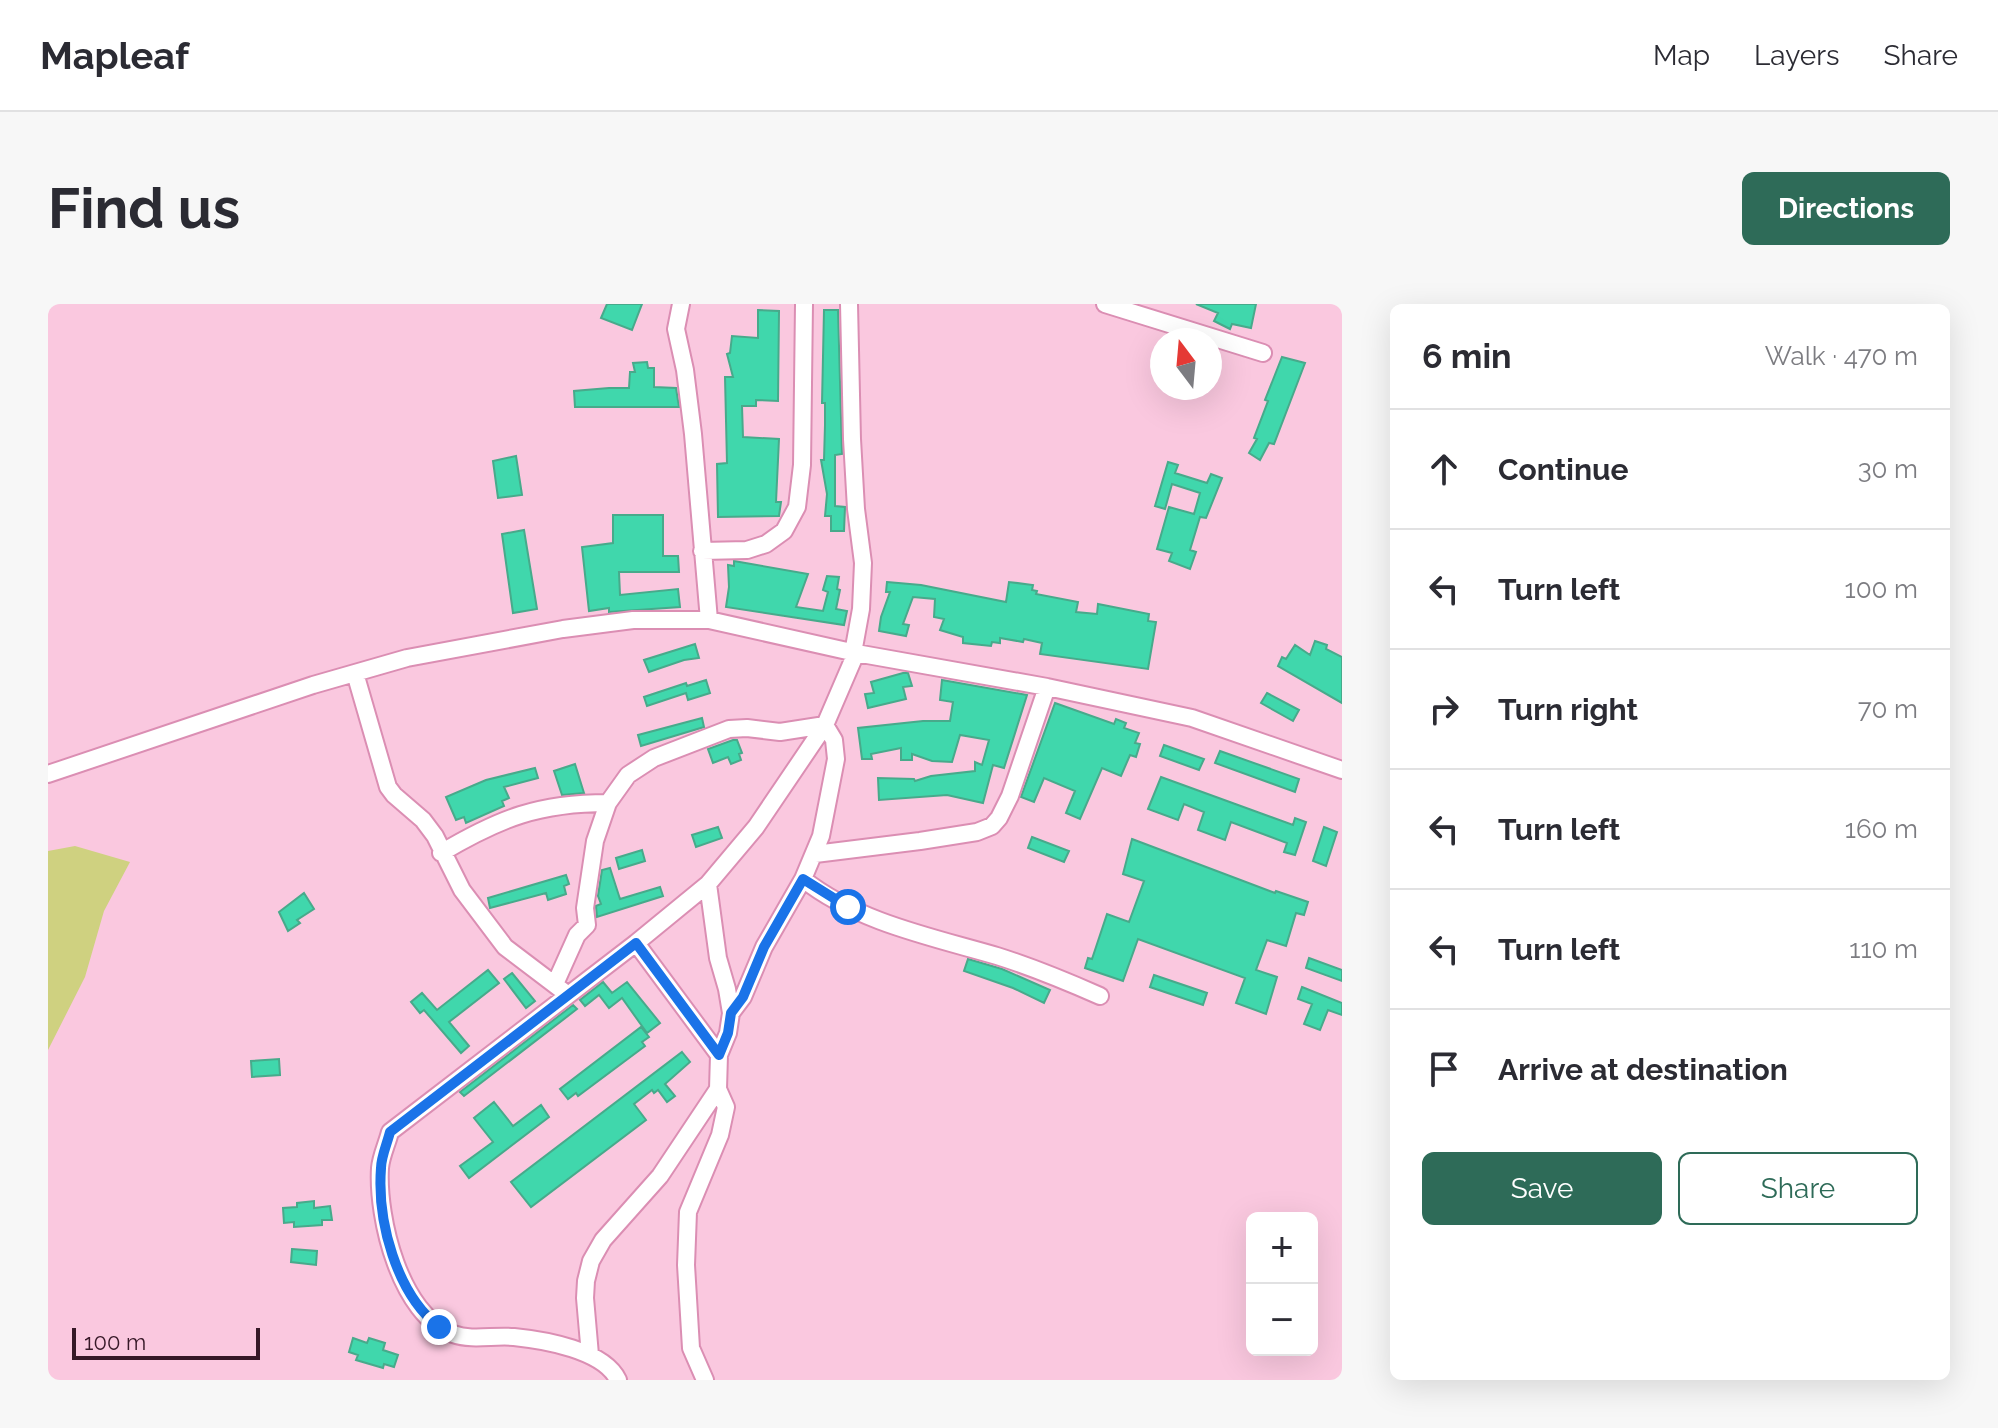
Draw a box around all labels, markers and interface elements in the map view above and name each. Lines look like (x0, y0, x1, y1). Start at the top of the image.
text: Mapleaf (40, 33, 189, 78)
text: Map (1653, 39, 1710, 72)
text: Layers (1754, 39, 1840, 72)
text: Share (1884, 39, 1958, 72)
button: Directions (1742, 172, 1950, 245)
text: Find us (48, 175, 240, 241)
north arrow (1150, 328, 1222, 400)
text: 6 min (1422, 336, 1512, 376)
text: Walk · 470 m (1765, 341, 1918, 371)
icon: ahead (1422, 447, 1466, 491)
text: Continue (1498, 452, 1629, 487)
text: 30 m (1858, 454, 1918, 484)
icon: left (1422, 567, 1466, 611)
text: Turn left (1498, 572, 1620, 607)
text: 100 m (1845, 574, 1918, 604)
icon: right (1422, 687, 1466, 731)
text: Turn right (1498, 692, 1638, 727)
text: 70 m (1858, 694, 1918, 724)
icon: left (1422, 807, 1466, 851)
text: Turn left (1498, 812, 1620, 847)
text: 160 m (1845, 814, 1918, 844)
route start (830, 889, 866, 925)
icon: left (1422, 927, 1466, 971)
text: Turn left (1498, 932, 1620, 967)
text: 110 m (1849, 934, 1918, 964)
icon: arrive (1422, 1047, 1466, 1091)
text: Arrive at destination (1498, 1052, 1788, 1087)
button: Save (1422, 1152, 1662, 1225)
button: Share (1678, 1152, 1918, 1225)
map controls (1246, 1212, 1318, 1356)
button: + (1246, 1212, 1318, 1284)
button: − (1246, 1284, 1318, 1356)
route end (421, 1309, 457, 1345)
scale bar (72, 1324, 260, 1360)
text: 100 m (84, 1329, 146, 1355)

